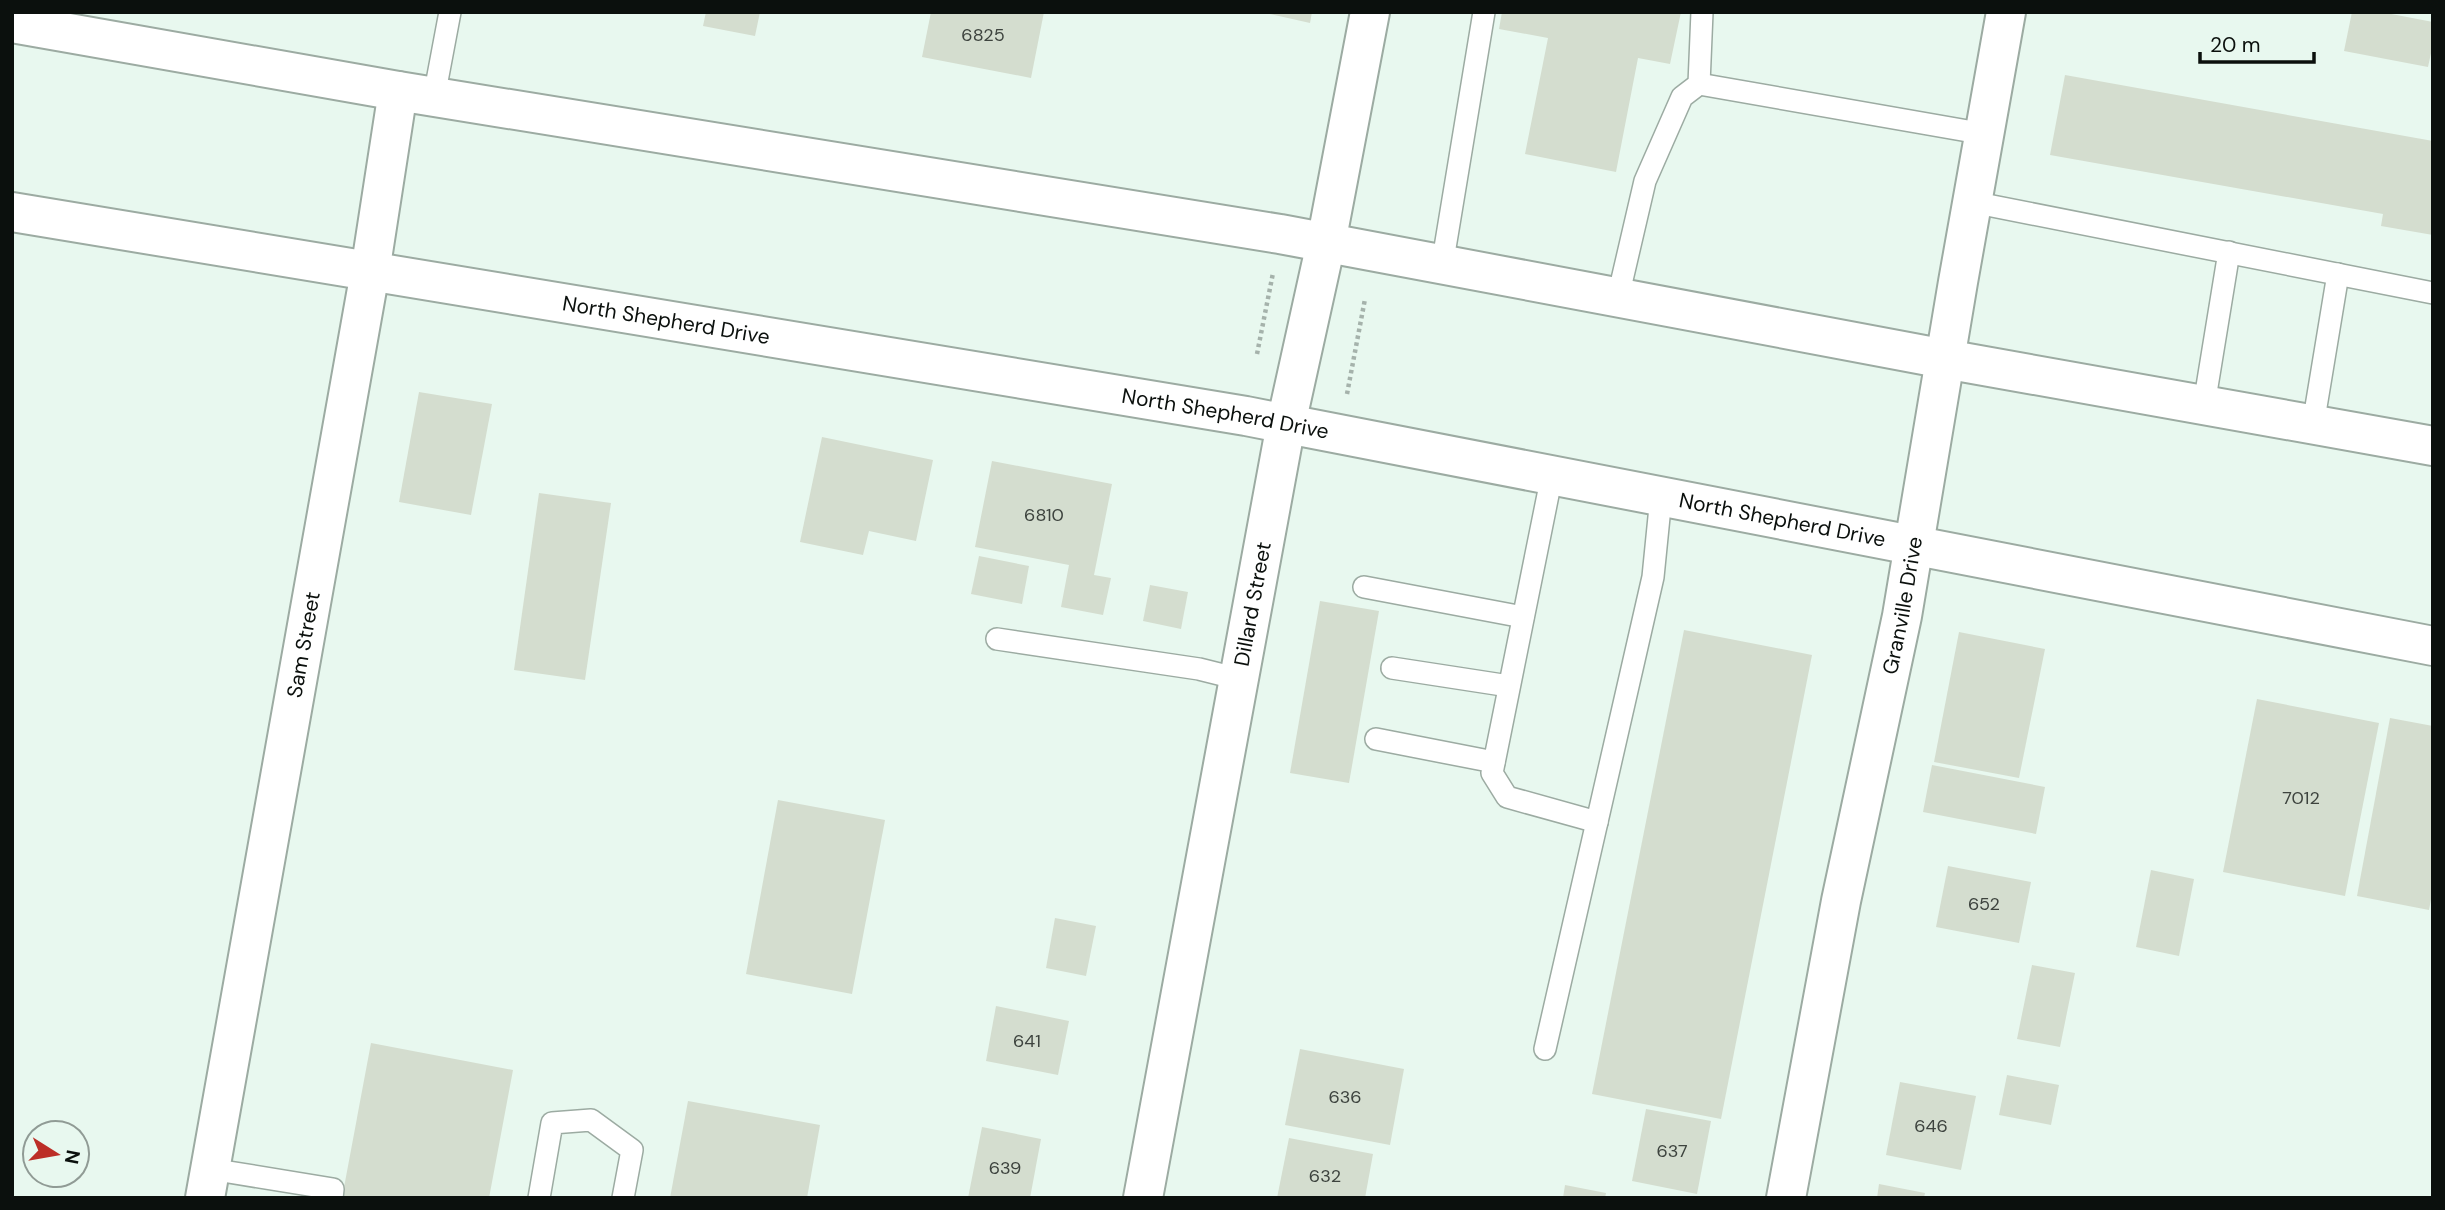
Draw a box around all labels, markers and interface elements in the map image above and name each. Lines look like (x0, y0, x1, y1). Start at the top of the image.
scale bar (2200, 21, 2314, 65)
house number: 6825 (961, 23, 1005, 47)
text: 20 m (2210, 31, 2261, 59)
street label: North Shepherd Drive (560, 289, 772, 351)
street label: North Shepherd Drive (1120, 382, 1331, 446)
street label: North Shepherd Drive (1677, 486, 1888, 554)
house number: 6810 (1024, 503, 1064, 527)
street label: Granville Drive (1876, 534, 1929, 677)
street label: Dillard Street (1228, 540, 1278, 669)
street label: Sam Street (280, 589, 327, 700)
house number: 7012 (2282, 786, 2320, 810)
house number: 652 (1968, 892, 2000, 916)
house number: 641 (1013, 1029, 1041, 1053)
house number: 636 (1328, 1085, 1362, 1109)
house number: 646 (1914, 1114, 1948, 1138)
north arrow (21, 1119, 91, 1189)
house number: 637 (1656, 1139, 1688, 1163)
text: N (59, 1148, 86, 1166)
house number: 639 (989, 1156, 1021, 1180)
house number: 632 (1309, 1164, 1341, 1188)

